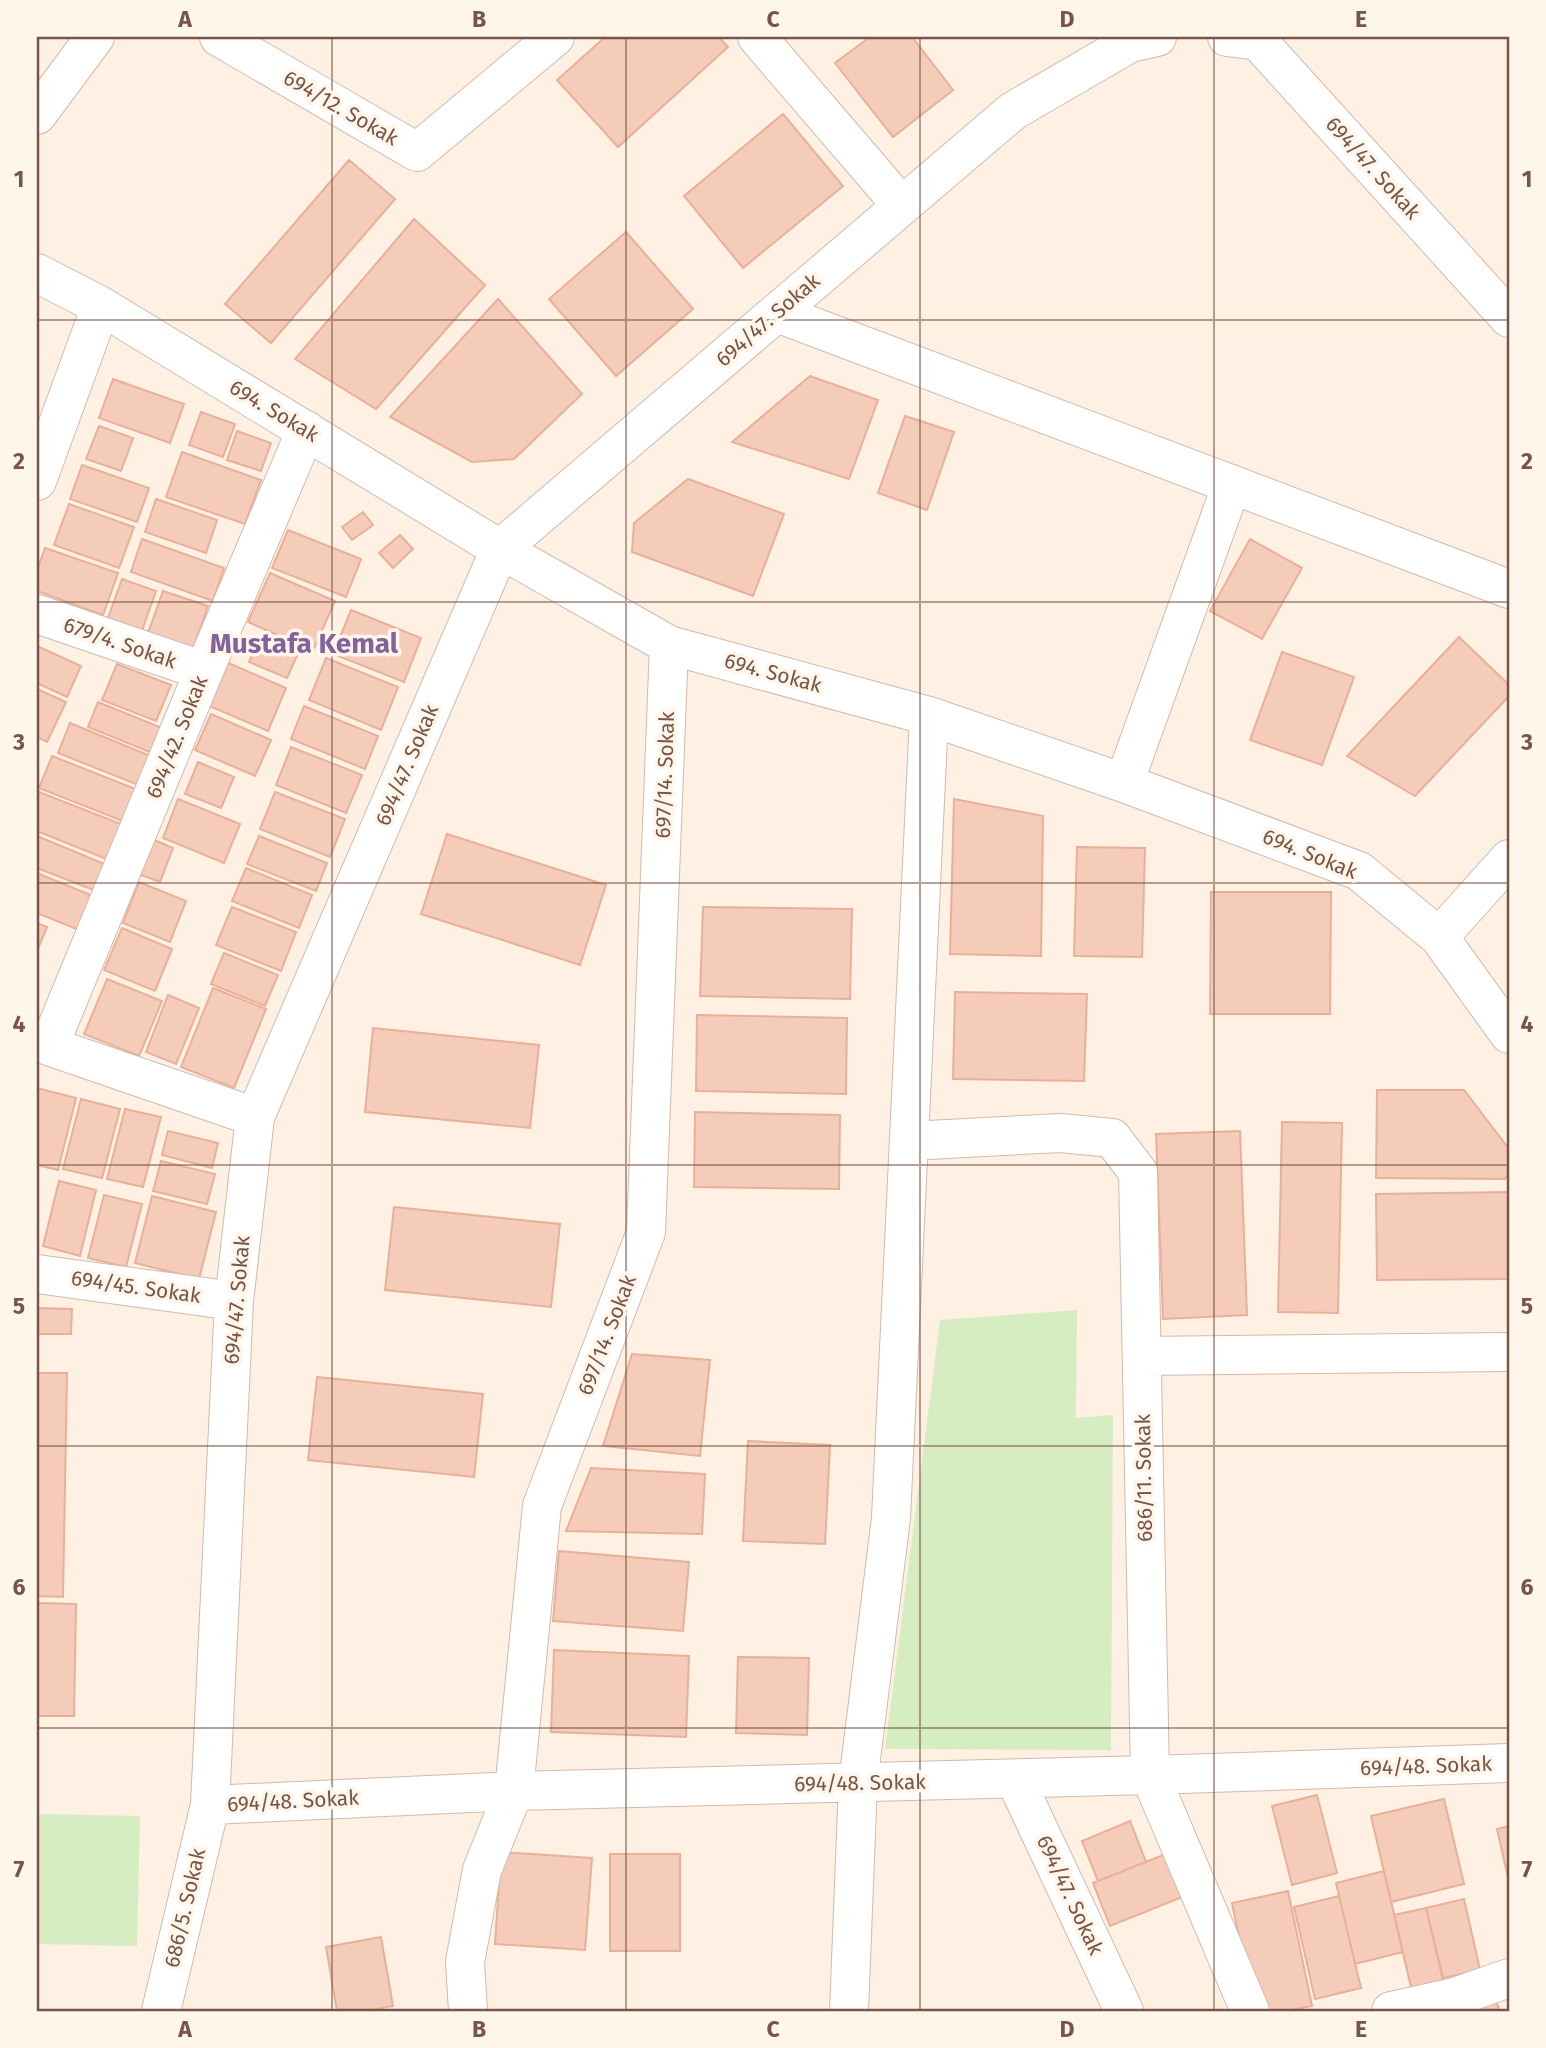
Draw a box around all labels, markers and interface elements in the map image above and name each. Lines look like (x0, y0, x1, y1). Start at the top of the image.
text: A (177, 5, 192, 33)
text: B (472, 5, 486, 33)
text: C (766, 5, 780, 33)
text: D (1060, 5, 1075, 33)
text: E (1355, 5, 1367, 33)
street label: 694/12. Sokak (279, 65, 403, 152)
street label: 694/47. Sokak (1320, 111, 1426, 225)
text: 1 (14, 165, 24, 193)
text: 1 (1522, 165, 1532, 193)
street label: 694/47. Sokak (711, 268, 825, 372)
street label: 694. Sokak (225, 374, 324, 448)
text: 2 (13, 447, 25, 475)
text: 2 (1521, 447, 1533, 475)
street label: 679/4. Sokak (60, 612, 180, 675)
district label: Mustafa Kemal (210, 627, 399, 660)
street label: 694. Sokak (721, 648, 825, 699)
street label: 694/42. Sokak (141, 671, 214, 802)
street label: 694/47. Sokak (370, 700, 444, 830)
street label: 697/14. Sokak (650, 711, 680, 839)
text: 3 (12, 728, 25, 756)
text: 3 (1520, 728, 1533, 756)
street label: 694. Sokak (1259, 823, 1361, 885)
text: 4 (13, 1010, 26, 1038)
text: 4 (1521, 1010, 1534, 1038)
street label: 694/47. Sokak (218, 1234, 256, 1366)
street label: 694/45. Sokak (69, 1265, 203, 1309)
street label: 697/14. Sokak (572, 1271, 642, 1399)
text: 5 (13, 1292, 25, 1320)
text: 5 (1521, 1292, 1533, 1320)
street label: 686/11. Sokak (1130, 1414, 1158, 1542)
text: 6 (13, 1573, 26, 1601)
text: 6 (1521, 1573, 1534, 1601)
street label: 694/48. Sokak (1360, 1751, 1493, 1781)
street label: 694/48. Sokak (794, 1769, 926, 1797)
street label: 694/48. Sokak (226, 1785, 360, 1817)
street label: 694/47. Sokak (1031, 1831, 1109, 1959)
street label: 686/5. Sokak (159, 1846, 211, 1970)
text: 7 (14, 1855, 25, 1883)
text: 7 (1522, 1855, 1533, 1883)
text: A (177, 2015, 192, 2043)
text: B (472, 2015, 486, 2043)
text: C (766, 2015, 780, 2043)
text: D (1060, 2015, 1075, 2043)
text: E (1355, 2015, 1367, 2043)

